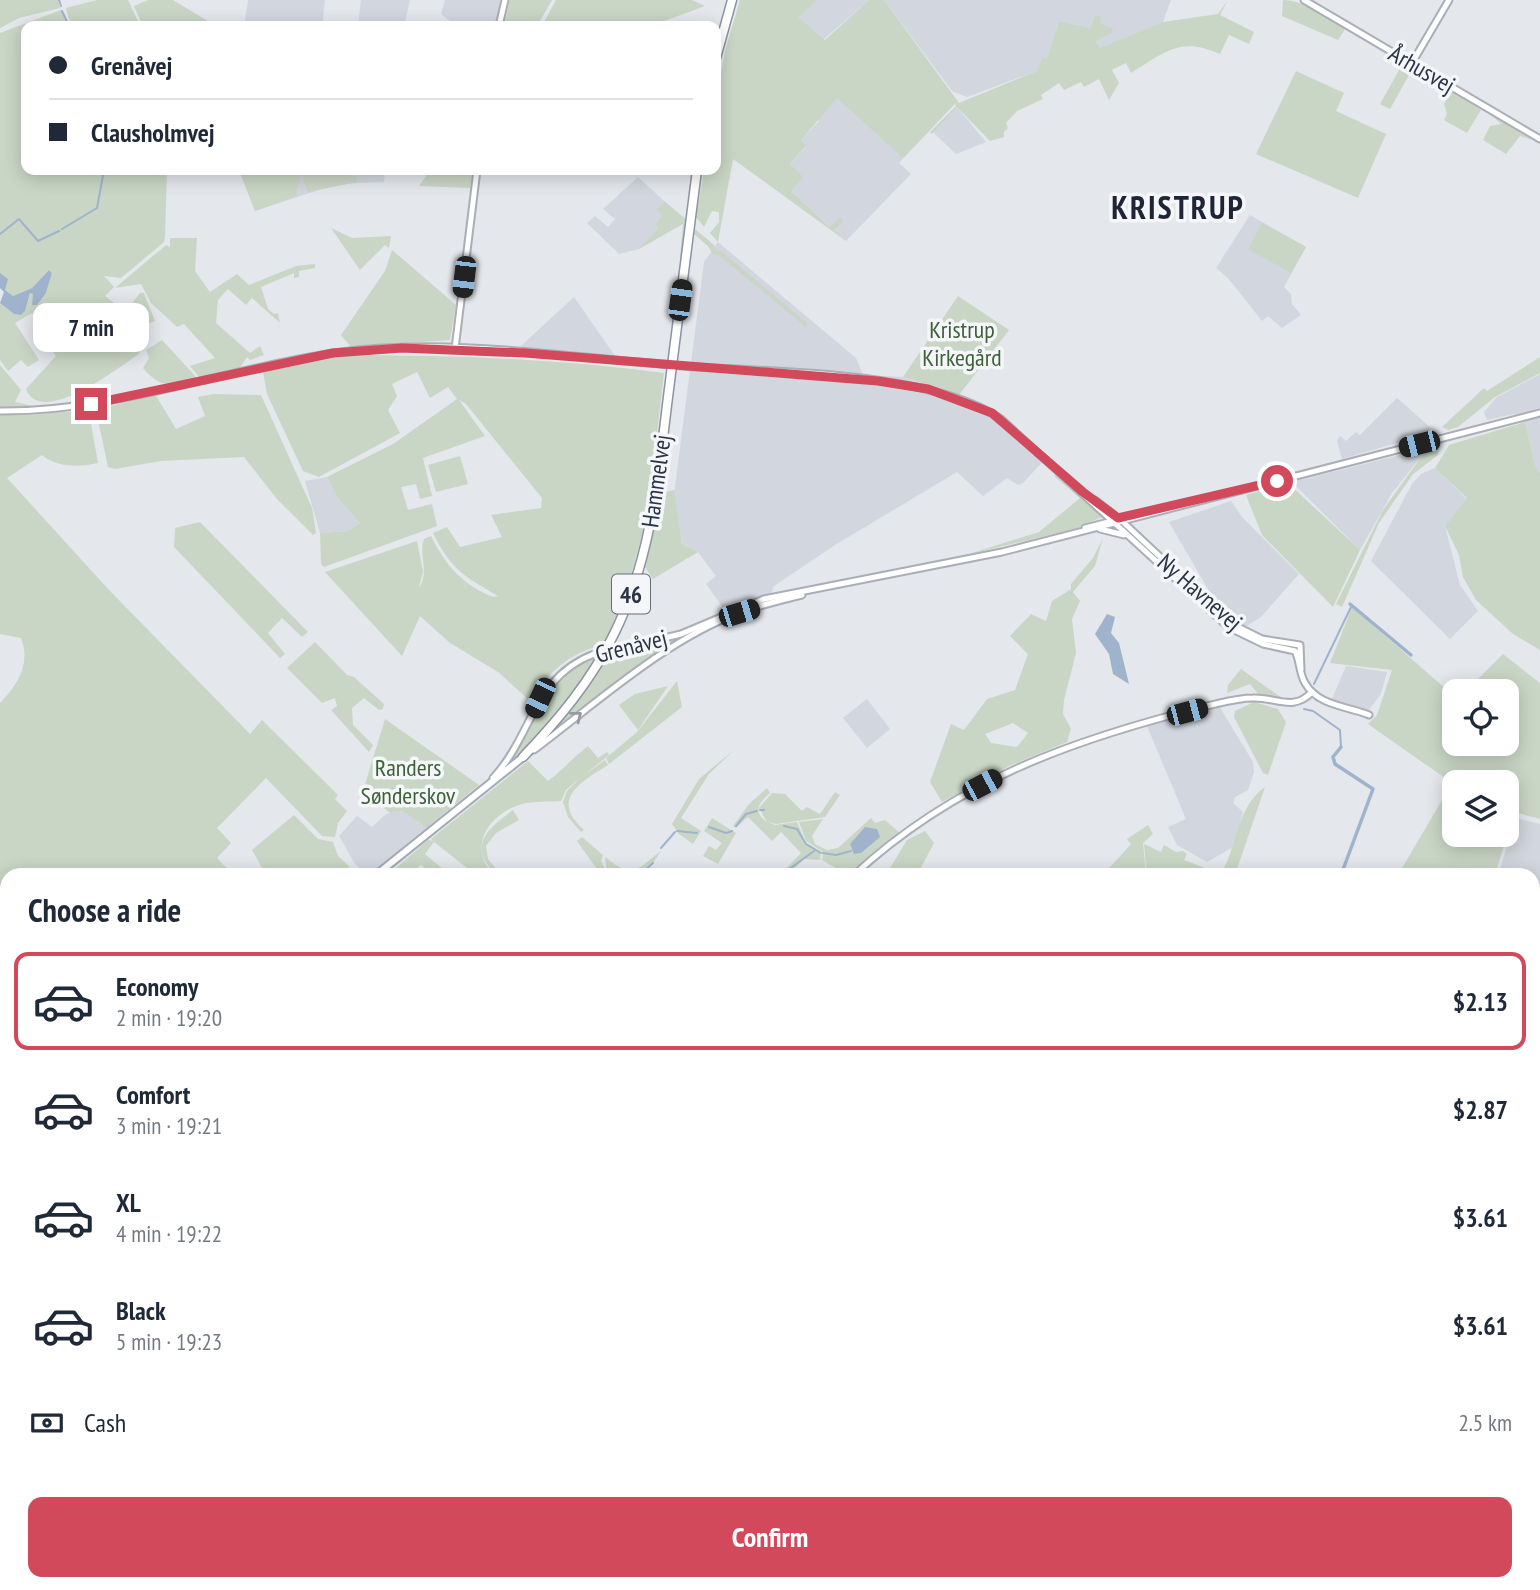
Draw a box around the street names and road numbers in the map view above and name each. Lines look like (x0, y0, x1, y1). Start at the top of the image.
street label: Århusvej (1383, 38, 1461, 100)
street label: Hammelvej (634, 432, 678, 530)
street label: Ny Havnevej (1151, 547, 1249, 637)
road number: 46 (612, 574, 650, 614)
street label: Grenåvej (592, 622, 670, 670)

